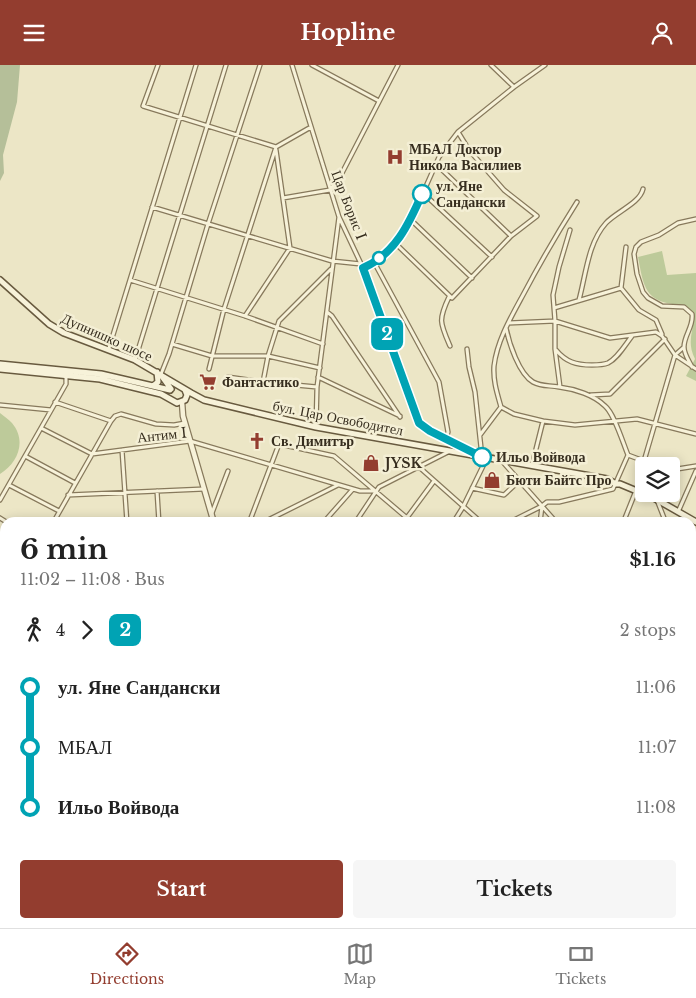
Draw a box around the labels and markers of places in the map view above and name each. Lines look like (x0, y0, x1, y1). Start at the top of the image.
place label: МБАЛ Доктор Никола Василиев (409, 140, 522, 174)
hospital icon: МБАЛ Доктор Никола Василиев (385, 147, 405, 167)
place label: ул. Яне Сандански (436, 177, 506, 211)
marker: ул. Яне Сандански (412, 184, 432, 204)
unlabelled marker (372, 251, 386, 265)
supermarket icon: Фантастико (198, 372, 218, 392)
place label: Фантастико (222, 373, 299, 391)
church icon: Св. Димитър (247, 431, 267, 451)
place label: Св. Димитър (271, 432, 354, 450)
marker: Ильо Войвода (472, 447, 492, 467)
place label: Ильо Войвода (496, 448, 585, 466)
shop icon: JYSK (361, 453, 381, 473)
place label: JYSK (382, 454, 422, 472)
shop icon: Бюти Байтс Про (482, 470, 502, 490)
place label: Бюти Байтс Про (506, 471, 611, 489)

